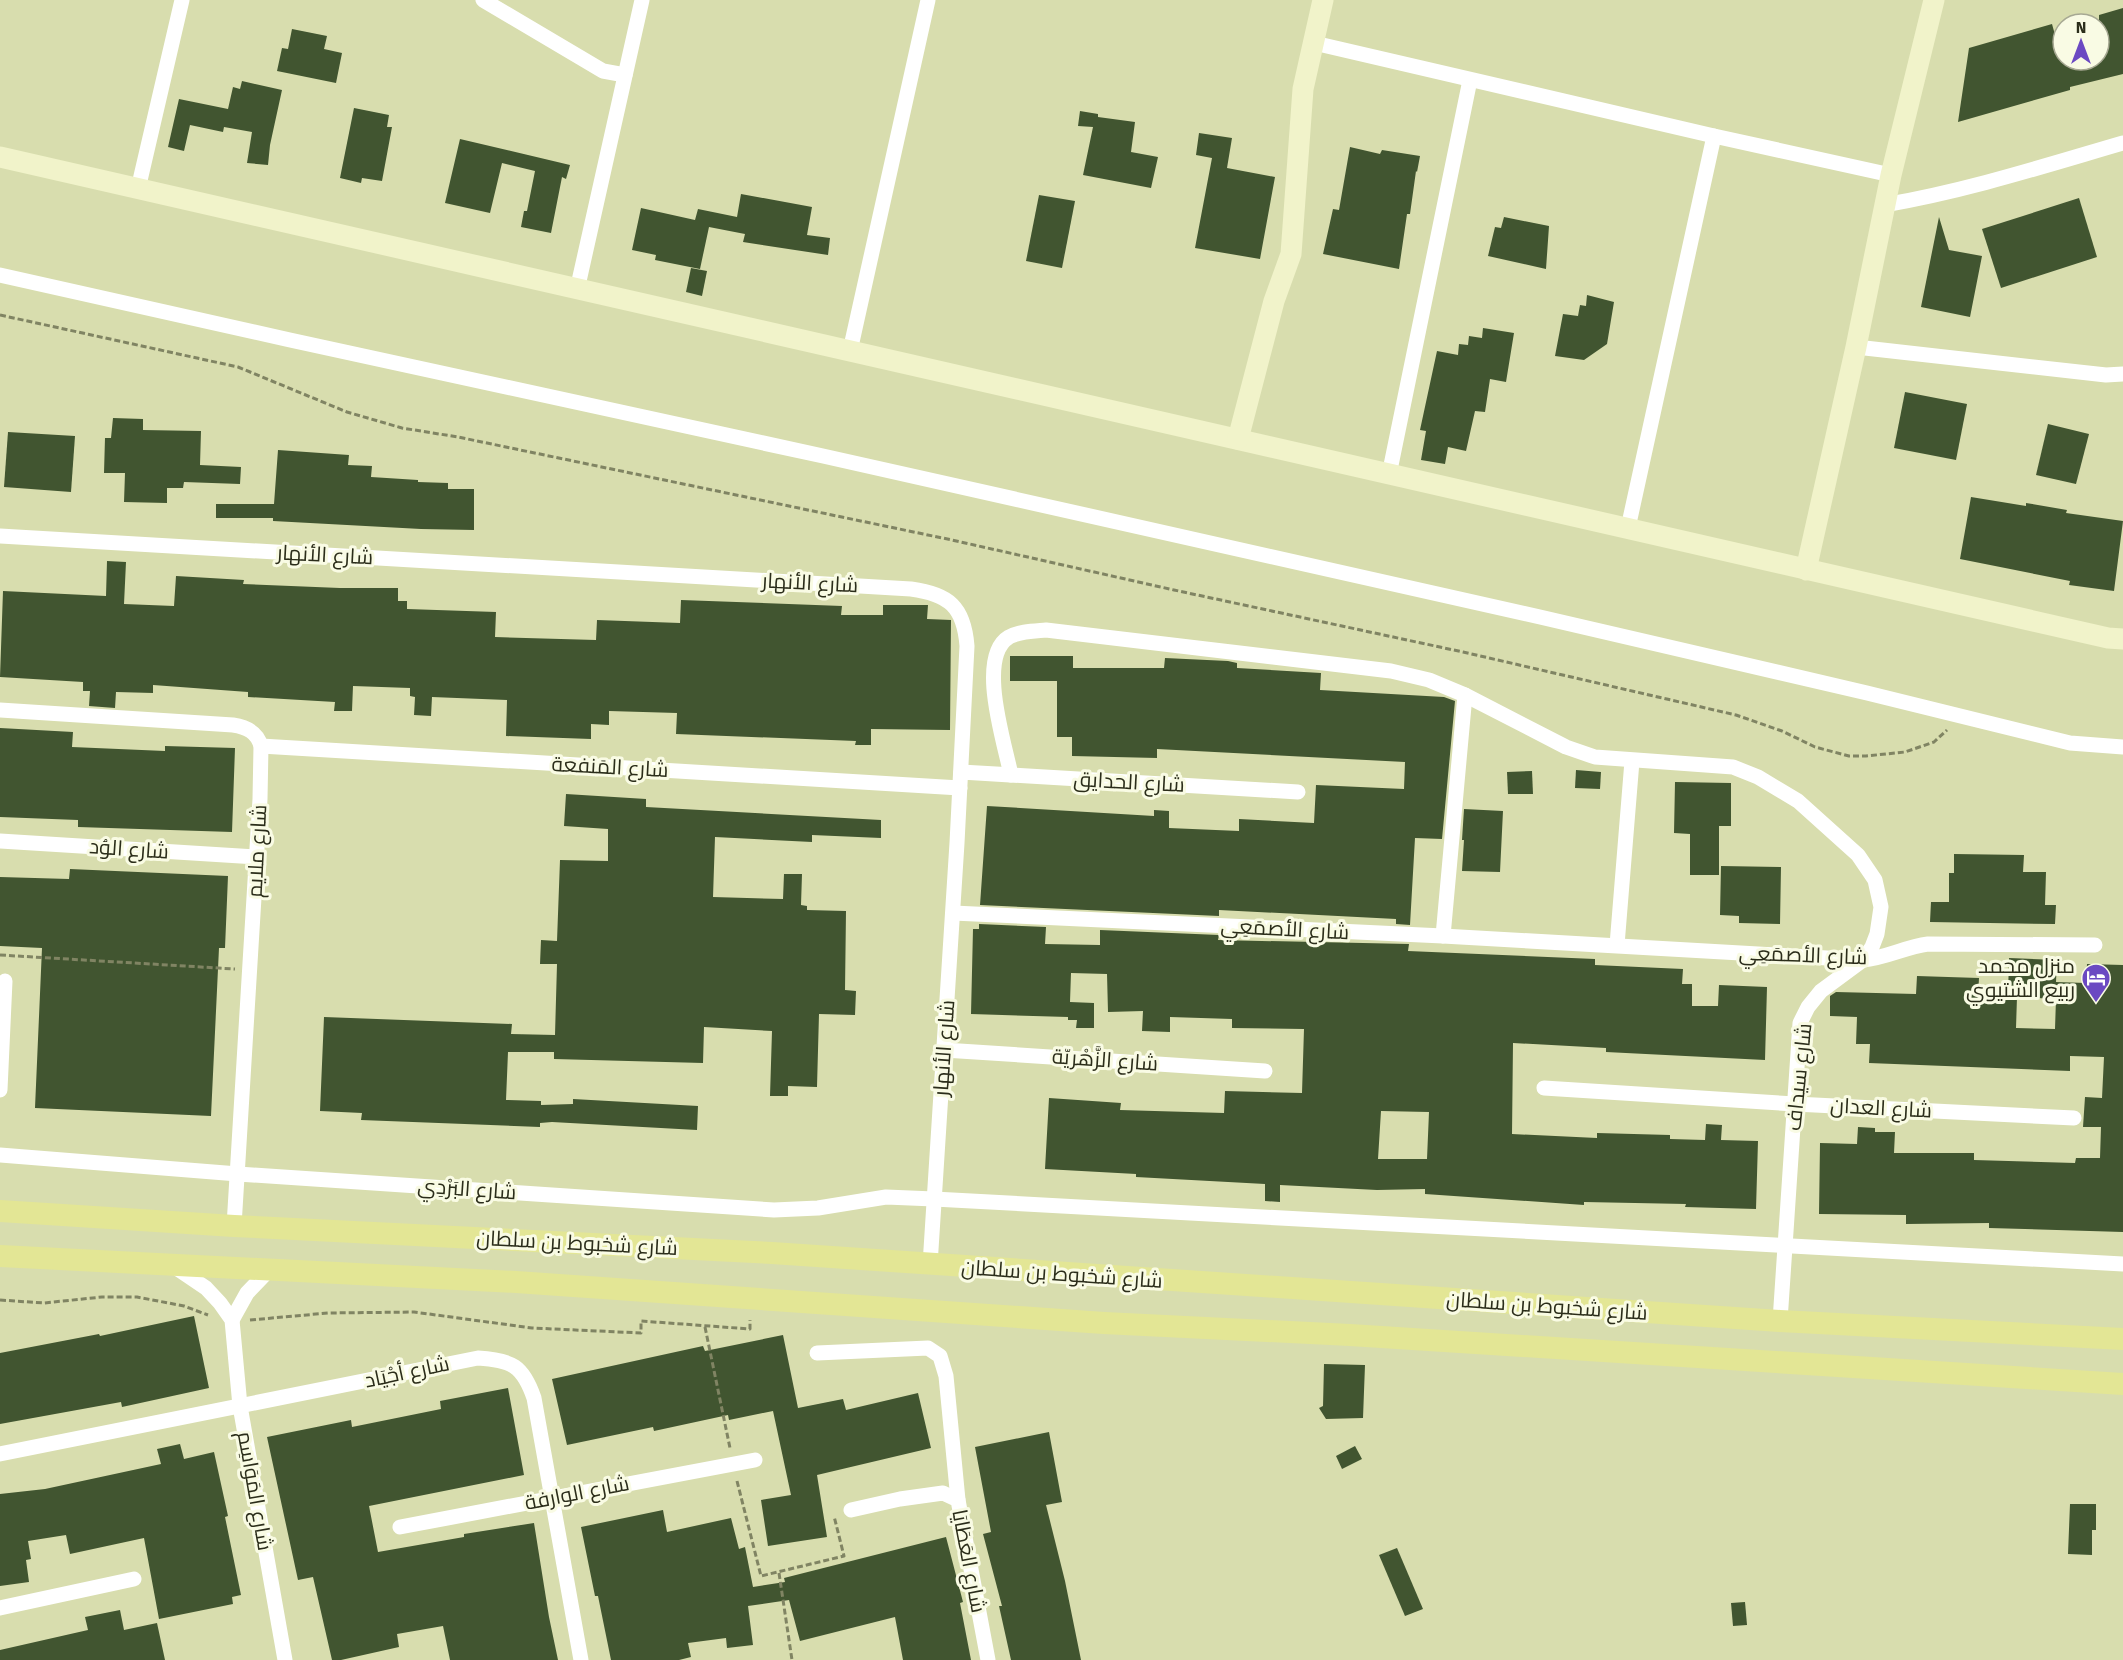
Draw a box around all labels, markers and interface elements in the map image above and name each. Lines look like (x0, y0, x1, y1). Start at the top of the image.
north arrow (2051, 12, 2111, 72)
text: N (2076, 18, 2086, 37)
street label: شارع الأنهار (275, 539, 374, 572)
street label: شارع الأنهار (760, 567, 859, 600)
street label: شارع المَنفعة (551, 751, 669, 784)
street label: شارع الحدايق (1073, 766, 1185, 799)
street label: شارع ملايم (242, 804, 273, 898)
street label: شارع الوُد (88, 833, 170, 866)
street label: شارع الأصمَعِي (1220, 913, 1350, 948)
street label: شارع الأصمَعِي (1738, 940, 1868, 973)
place label: منزل محمد ربيع الشتيوي (1966, 953, 2075, 1006)
hotel icon: منزل محمد ربيع الشتيوي (2080, 962, 2112, 1004)
street label: شارع الأنهار (928, 999, 961, 1098)
street label: شارع سيداف (1780, 1022, 1819, 1132)
street label: شارع الزَّهْريّة (1051, 1043, 1159, 1078)
street label: شارع العدان (1829, 1092, 1933, 1125)
street label: شارع البَرْدِي (416, 1173, 517, 1208)
street label: شارع شخبوط بن سلطان (476, 1225, 678, 1262)
street label: شارع شخبوط بن سلطان (960, 1254, 1164, 1295)
street label: شارع شخبوط بن سلطان (1445, 1286, 1649, 1327)
street label: شارع أجْيَاد (362, 1350, 452, 1395)
street label: شارع المَوَاسِم (231, 1429, 278, 1553)
street label: شارع الوارفة (523, 1470, 632, 1517)
street label: شارع العَطَايَا (945, 1507, 992, 1615)

